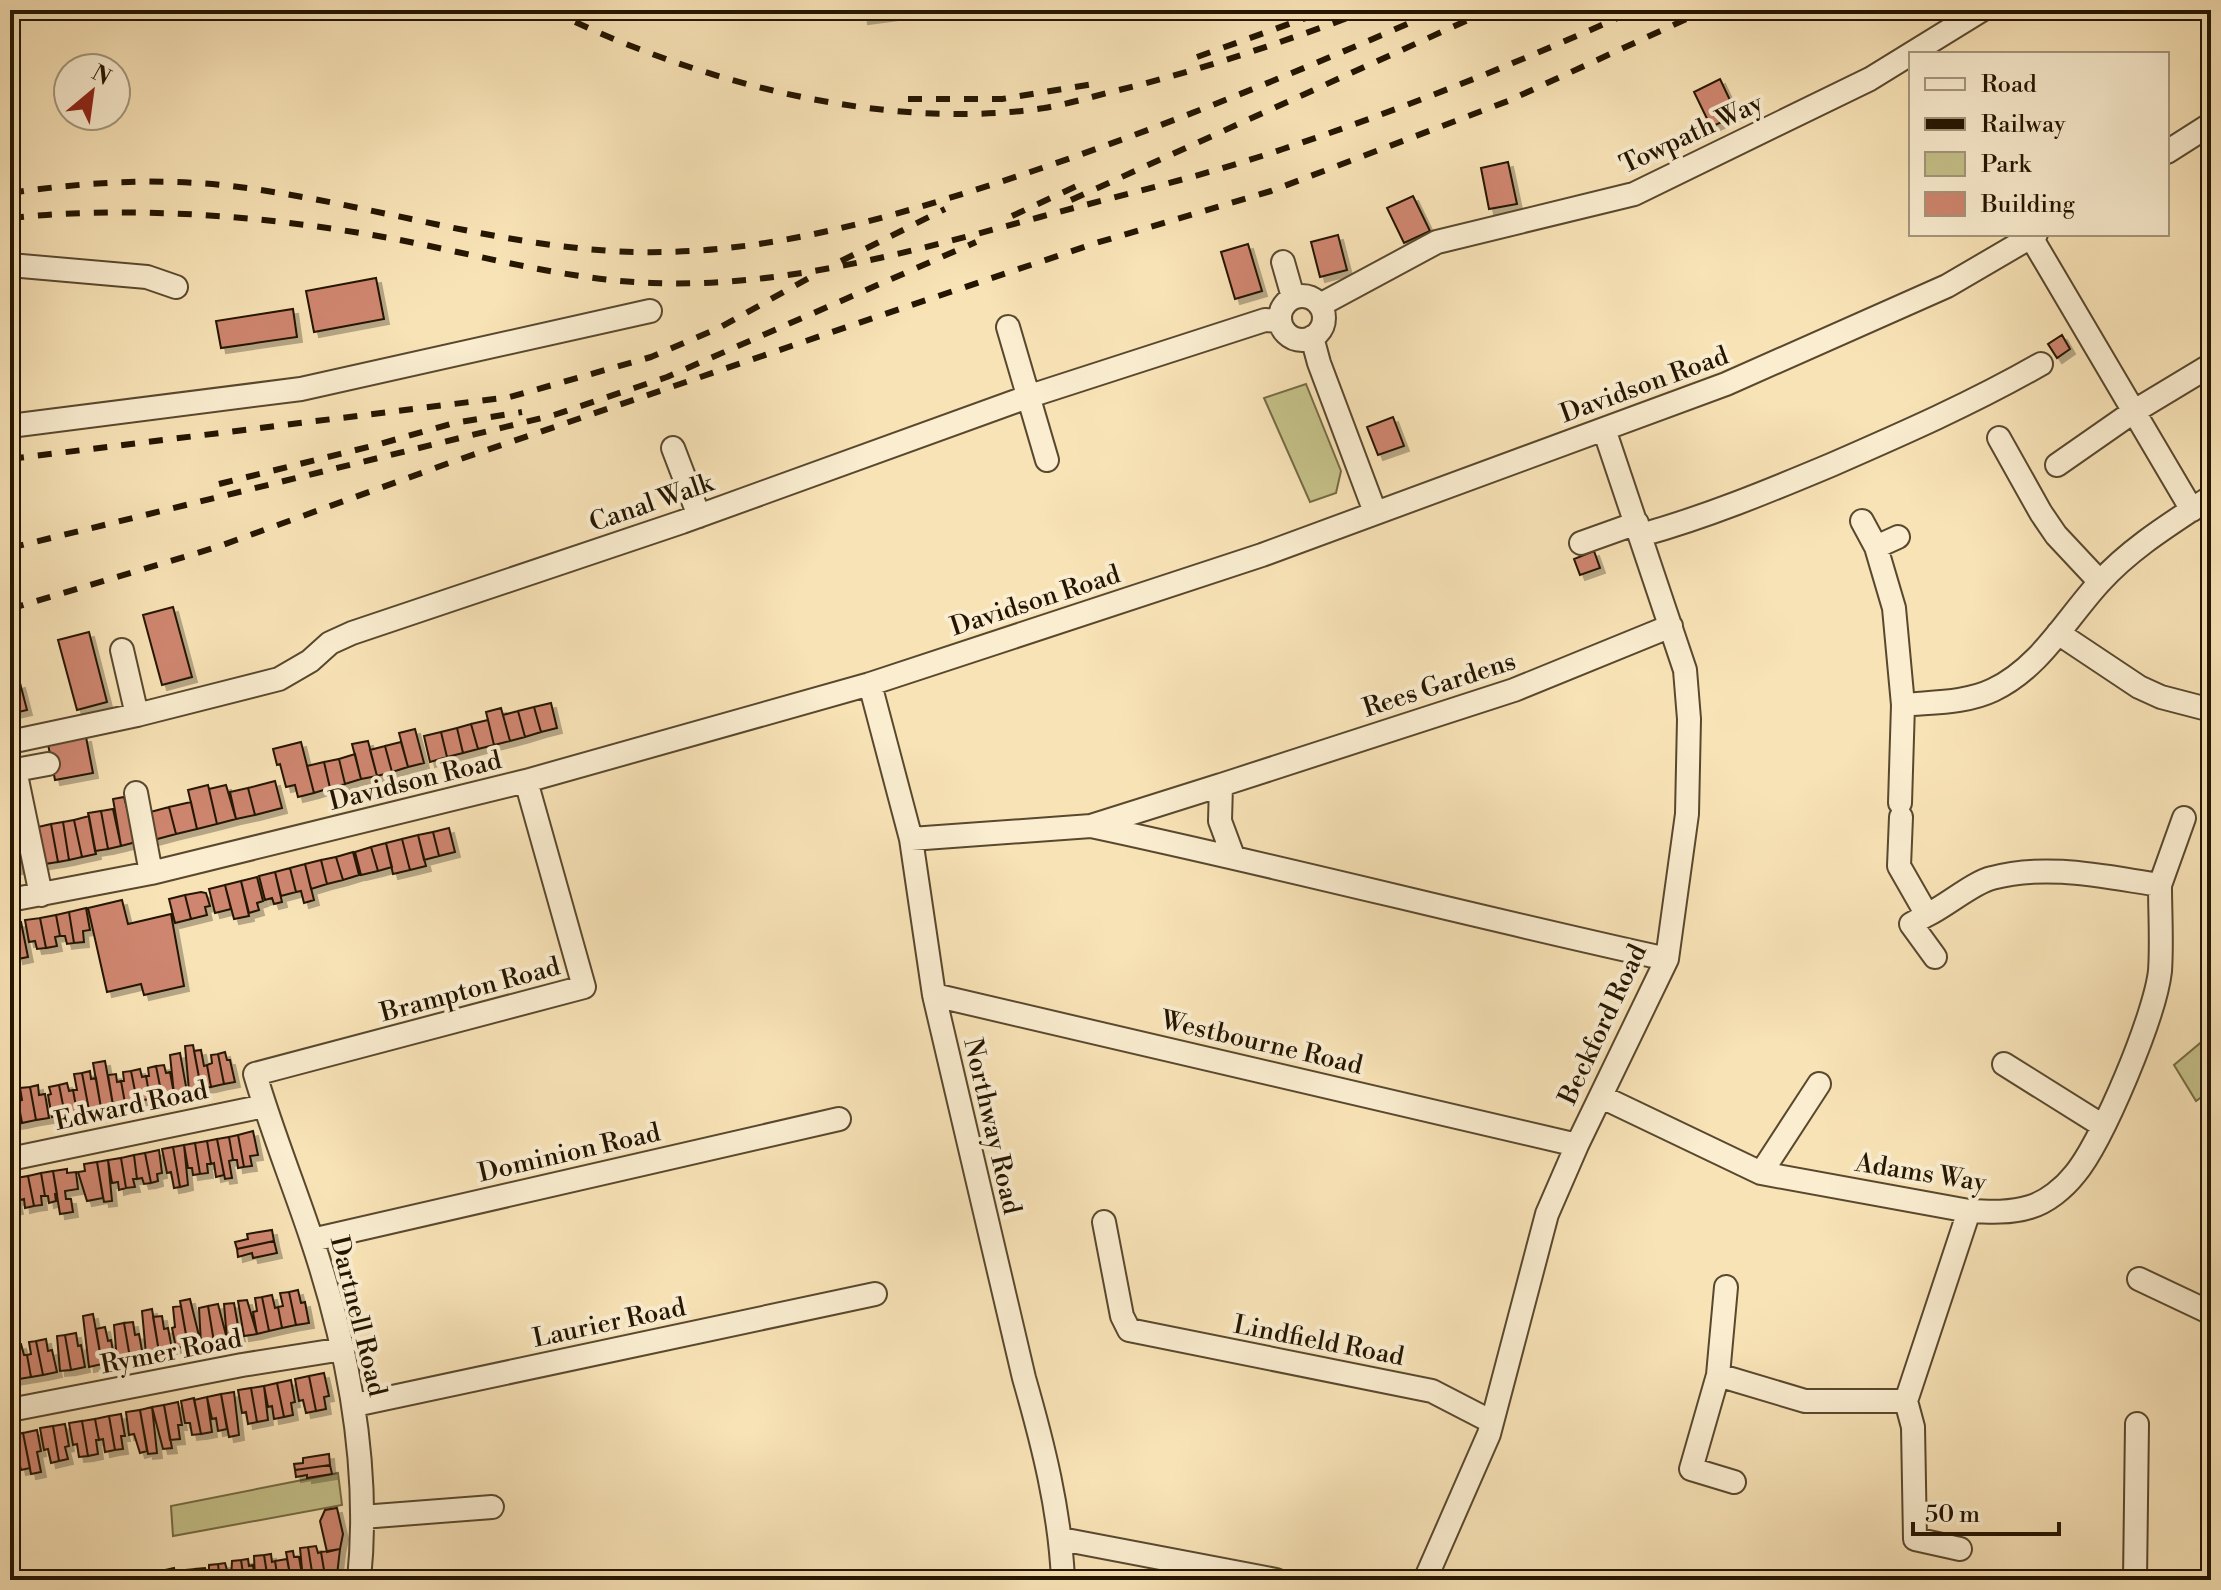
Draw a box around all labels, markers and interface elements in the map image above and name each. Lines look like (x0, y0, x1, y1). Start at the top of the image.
north arrow (52, 52, 132, 132)
legend (1909, 52, 2169, 236)
text: N (87, 60, 116, 92)
text: Road (1981, 70, 2037, 100)
street label: Towpath Way (1615, 87, 1768, 181)
text: Railway (1981, 110, 2066, 140)
text: Park (1981, 150, 2032, 180)
text: Building (1980, 190, 2075, 220)
street label: Davidson Road (1556, 340, 1733, 430)
street label: Canal Walk (585, 466, 719, 539)
street label: Davidson Road (946, 558, 1124, 643)
street label: Rees Gardens (1359, 645, 1520, 725)
street label: Davidson Road (326, 744, 505, 818)
street label: Beckford Road (1551, 939, 1654, 1111)
street label: Brampton Road (376, 951, 564, 1030)
street label: Westbourne Road (1157, 1004, 1366, 1082)
street label: Northway Road (956, 1035, 1028, 1218)
street label: Edward Road (52, 1074, 211, 1138)
street label: Dominion Road (475, 1116, 664, 1189)
street label: Adams Way (1852, 1147, 1989, 1199)
street label: Dartnell Road (323, 1233, 393, 1400)
street label: Laurier Road (530, 1291, 689, 1355)
street label: Lindfield Road (1231, 1309, 1407, 1373)
street label: Rymer Road (98, 1323, 245, 1381)
scale bar (1913, 1486, 2059, 1536)
text: 50 m (1925, 1500, 1980, 1530)

